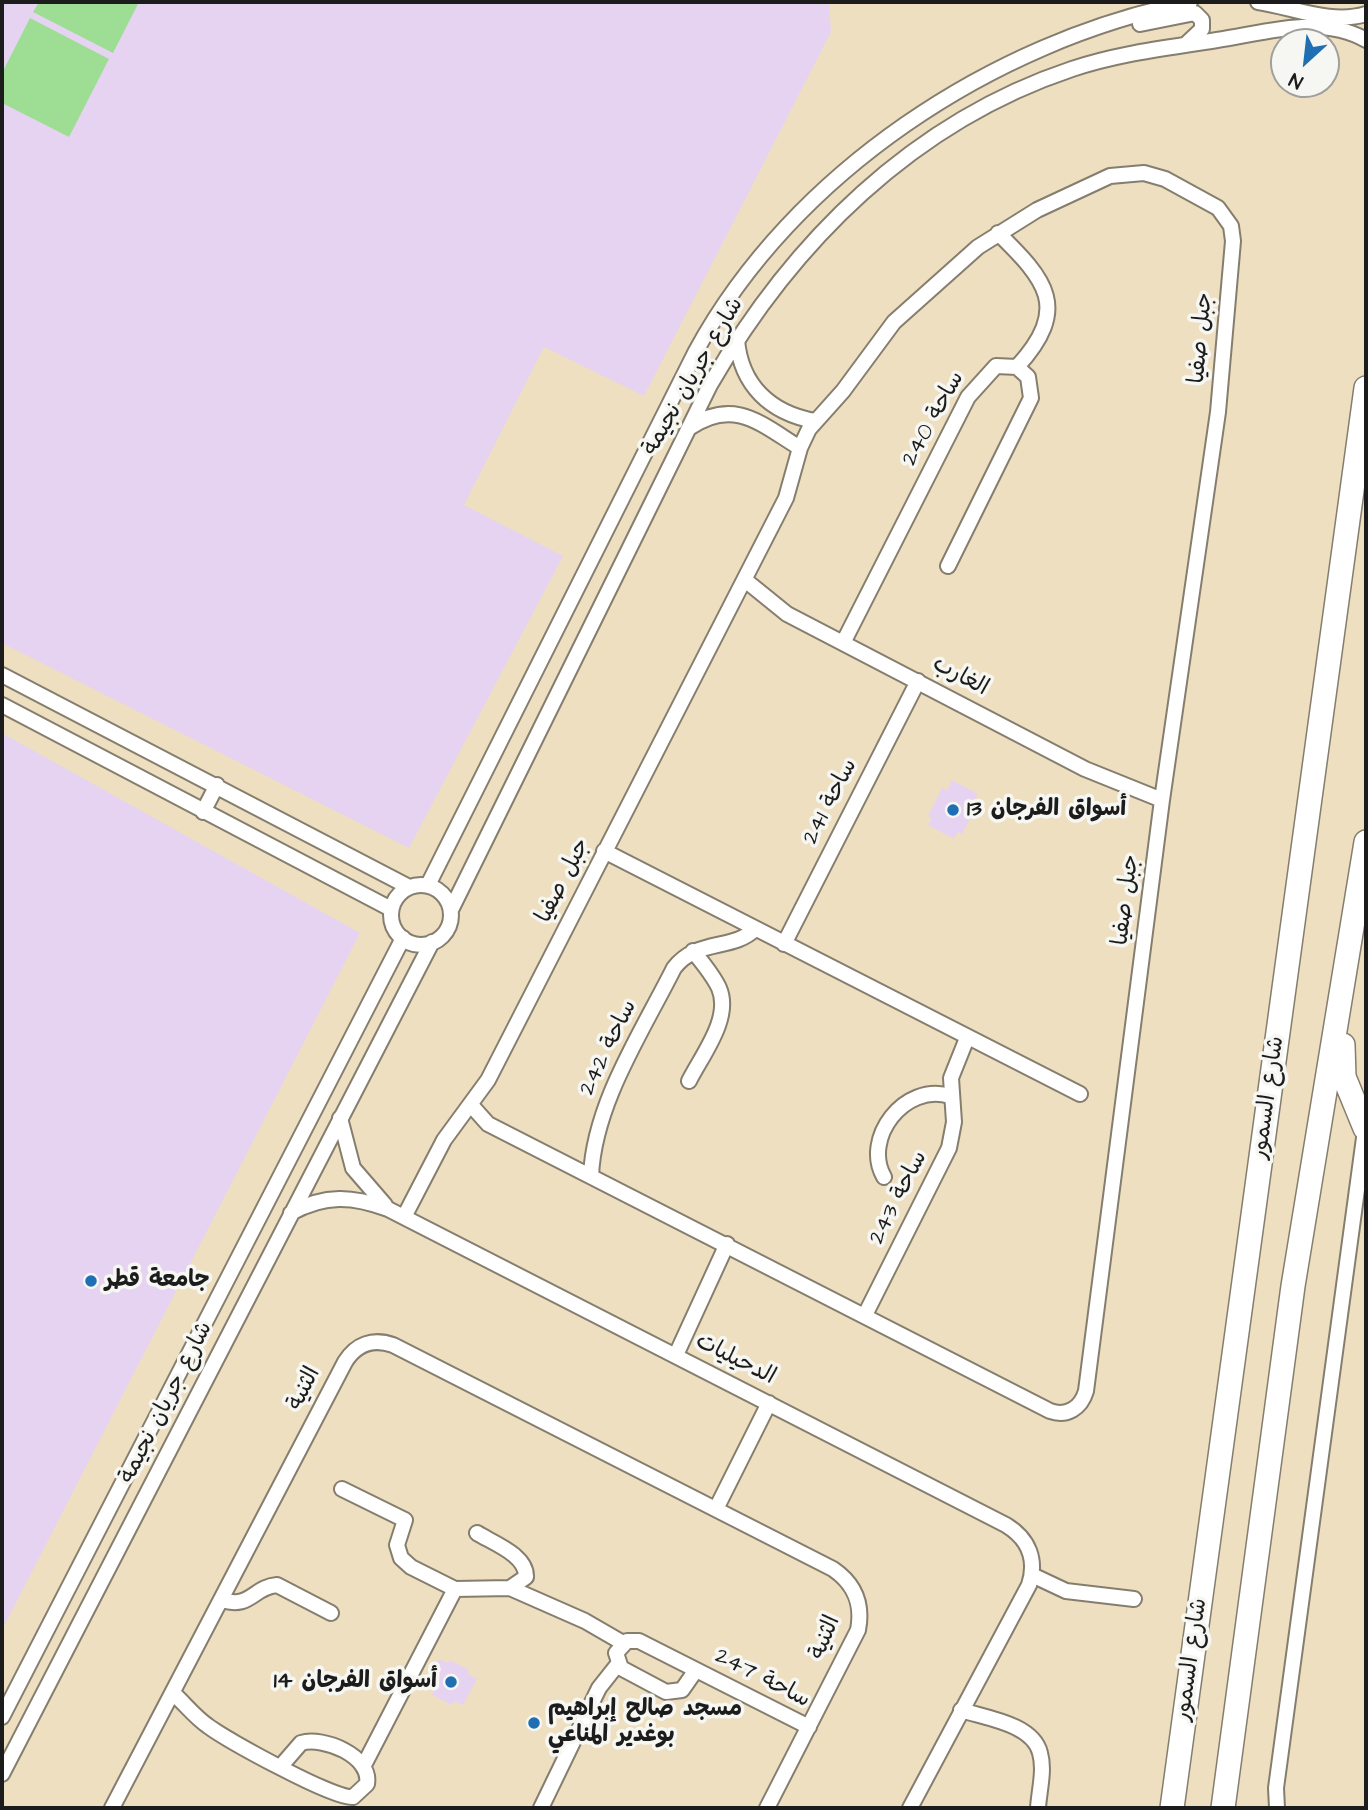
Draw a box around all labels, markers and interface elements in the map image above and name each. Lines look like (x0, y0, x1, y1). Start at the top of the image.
north arrow (1270, 28, 1340, 98)
text: N (1285, 66, 1308, 95)
street label: جبل صفيا (1184, 291, 1220, 385)
street label: شارع جريان نجيمة (638, 293, 750, 461)
street label: ساحة 240 (897, 367, 971, 471)
street label: الغارب (927, 651, 993, 703)
street label: ساحة 241 (798, 755, 864, 849)
place label: أسواق الفرجان 13 (967, 796, 1126, 824)
marker: أسواق الفرجان 13 (945, 802, 961, 818)
street label: جبل صفيا (531, 834, 597, 928)
street label: جبل صفيا (1108, 853, 1146, 947)
street label: ساحة 242 (574, 996, 644, 1100)
street label: شارع السمور (1247, 1035, 1291, 1161)
street label: ساحة 243 (864, 1147, 934, 1249)
place label: جامعة قطر (105, 1267, 210, 1295)
marker: جامعة قطر (83, 1273, 99, 1289)
street label: شارع جريان نجيمة (114, 1317, 220, 1489)
street label: الدحيليات (690, 1328, 780, 1392)
street label: الثنية (282, 1363, 328, 1415)
street label: شارع السمور (1170, 1597, 1214, 1723)
street label: الثنية (804, 1612, 848, 1664)
street label: ساحة 247 (710, 1643, 814, 1715)
place label: أسواق الفرجان 14 (274, 1668, 437, 1696)
marker: أسواق الفرجان 14 (443, 1674, 459, 1690)
place label: مسجد صالح إبراهيم بوغدير المناعي (548, 1696, 742, 1750)
marker: مسجد صالح إبراهيم بوغدير المناعي (526, 1715, 542, 1731)

